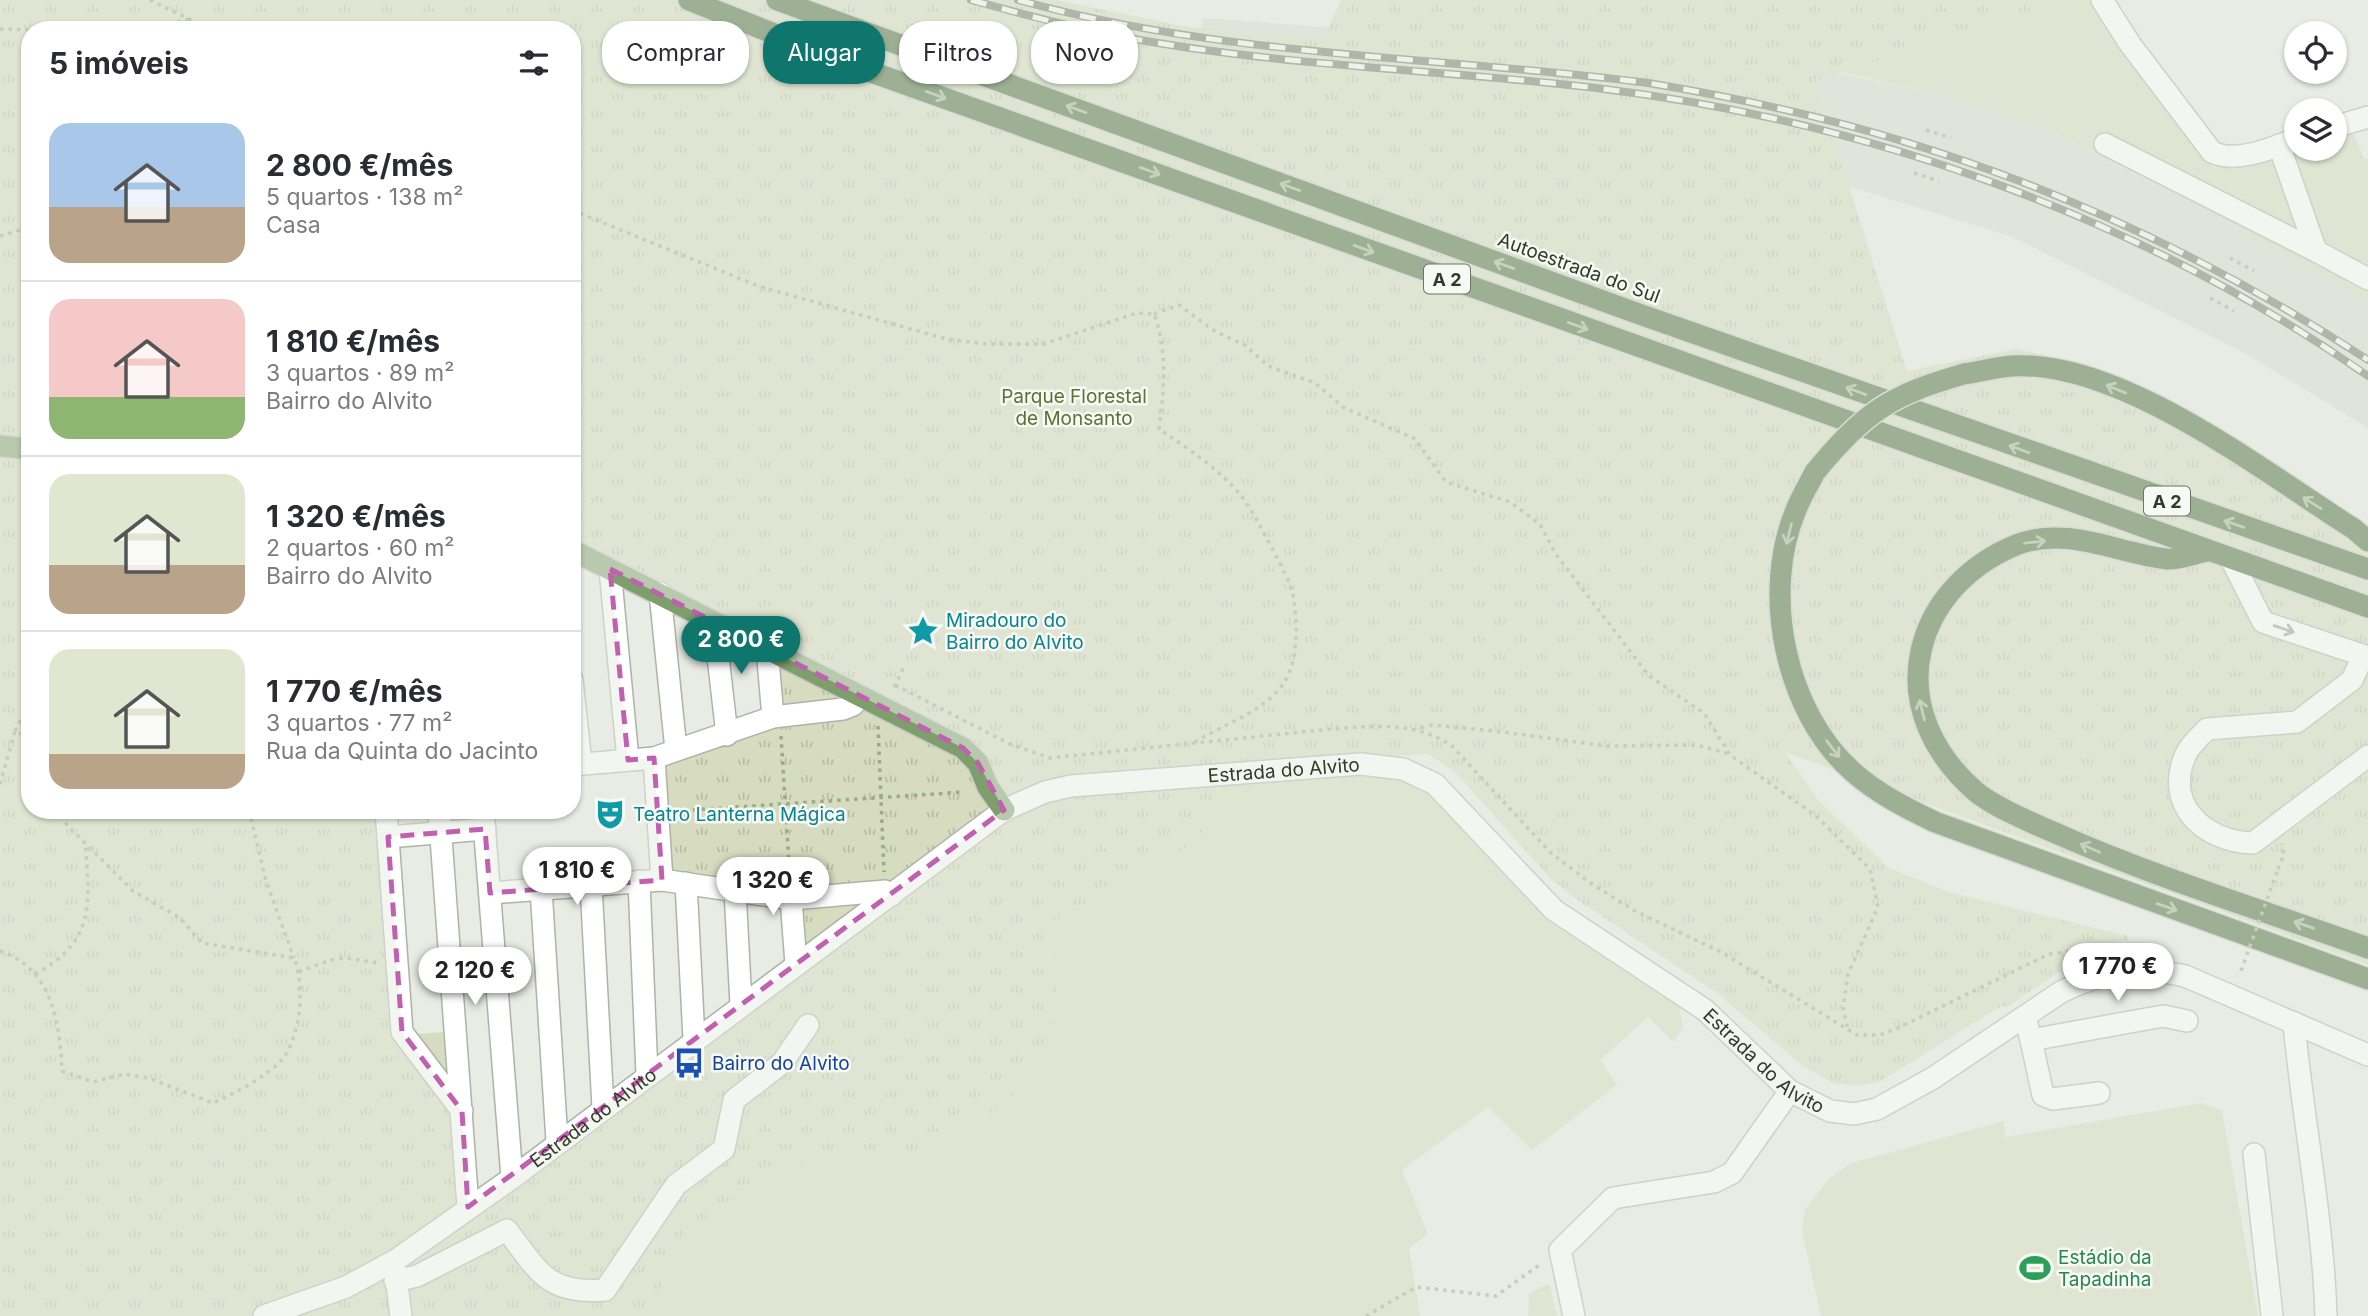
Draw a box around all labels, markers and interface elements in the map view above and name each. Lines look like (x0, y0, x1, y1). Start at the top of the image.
chip: Comprar (602, 21, 749, 84)
chip: Alugar (763, 21, 885, 84)
chip: Filtros (899, 21, 1017, 84)
chip: Novo (1031, 21, 1138, 84)
map controls (2284, 21, 2347, 161)
button: locate (2284, 21, 2347, 84)
icon: filters (515, 44, 553, 82)
text: 5 imóveis (49, 45, 189, 81)
one-way arrow (924, 90, 946, 102)
button: layers (2284, 98, 2347, 161)
one-way arrow (1066, 102, 1088, 114)
text: 2 800 €/mês (266, 147, 453, 183)
icon: home (105, 151, 189, 235)
one-way arrow (1139, 166, 1161, 179)
one-way arrow (1279, 180, 1301, 192)
text: 5 quartos · 138 m² (266, 183, 463, 211)
text: Casa (266, 211, 321, 239)
street label: Autoestrada do Sul (1495, 228, 1663, 308)
one-way arrow (1352, 244, 1374, 256)
one-way arrow (1493, 258, 1515, 270)
road number: A 2 (1424, 264, 1470, 293)
one-way arrow (1566, 321, 1588, 333)
text: 1 810 €/mês (266, 323, 440, 359)
icon: home (105, 327, 189, 411)
text: 3 quartos · 89 m² (266, 359, 454, 387)
one-way arrow (2105, 382, 2127, 395)
one-way arrow (1845, 384, 1867, 397)
park label: Parque Florestal de Monsanto (1001, 385, 1147, 430)
text: Bairro do Alvito (266, 387, 433, 415)
one-way arrow (2008, 442, 2030, 454)
road number: A 2 (2144, 486, 2190, 516)
one-way arrow (2303, 495, 2322, 510)
text: 1 320 €/mês (266, 498, 446, 534)
icon: home (105, 502, 189, 586)
one-way arrow (2223, 517, 2245, 529)
one-way arrow (1782, 522, 1796, 545)
text: 2 quartos · 60 m² (266, 534, 454, 562)
one-way arrow (2023, 535, 2045, 548)
text: Bairro do Alvito (266, 562, 433, 590)
place label: Miradouro do Bairro do Alvito (946, 609, 1084, 654)
place icon: Miradouro do Bairro do Alvito (906, 614, 940, 648)
pin: 2 800 € (676, 616, 806, 676)
one-way arrow (2273, 624, 2295, 636)
text: 2 800 € (697, 625, 785, 653)
text: 1 770 €/mês (266, 673, 443, 709)
icon: home (105, 677, 189, 761)
one-way arrow (1915, 699, 1928, 721)
text: 3 quartos · 77 m² (266, 709, 452, 737)
text: Rua da Quinta do Jacinto (266, 737, 538, 765)
one-way arrow (1825, 739, 1840, 757)
street label: Estrada do Alvito (1207, 753, 1360, 787)
theatre icon: Teatro Lanterna Mágica (593, 797, 627, 831)
place label: Teatro Lanterna Mágica (633, 803, 846, 826)
one-way arrow (2080, 841, 2101, 854)
pin: 1 810 € (512, 848, 642, 907)
text: 1 810 € (539, 856, 615, 884)
pin: 1 320 € (708, 858, 838, 917)
text: 1 320 € (732, 866, 814, 894)
one-way arrow (2156, 902, 2178, 914)
one-way arrow (2293, 918, 2315, 930)
pin: 1 770 € (2053, 944, 2183, 1003)
pin: 2 120 € (410, 948, 540, 1007)
text: 1 770 € (2079, 952, 2157, 980)
text: 2 120 € (434, 956, 516, 984)
street label: Estrada do Alvito (1699, 1003, 1828, 1118)
bus stop icon: Bairro do Alvito (672, 1046, 706, 1080)
place label: Bairro do Alvito (712, 1052, 850, 1075)
street label: Estrada do Alvito (525, 1063, 661, 1172)
place label: Estádio da Tapadinha (2058, 1246, 2152, 1291)
sports icon: Estádio da Tapadinha (2018, 1251, 2052, 1285)

